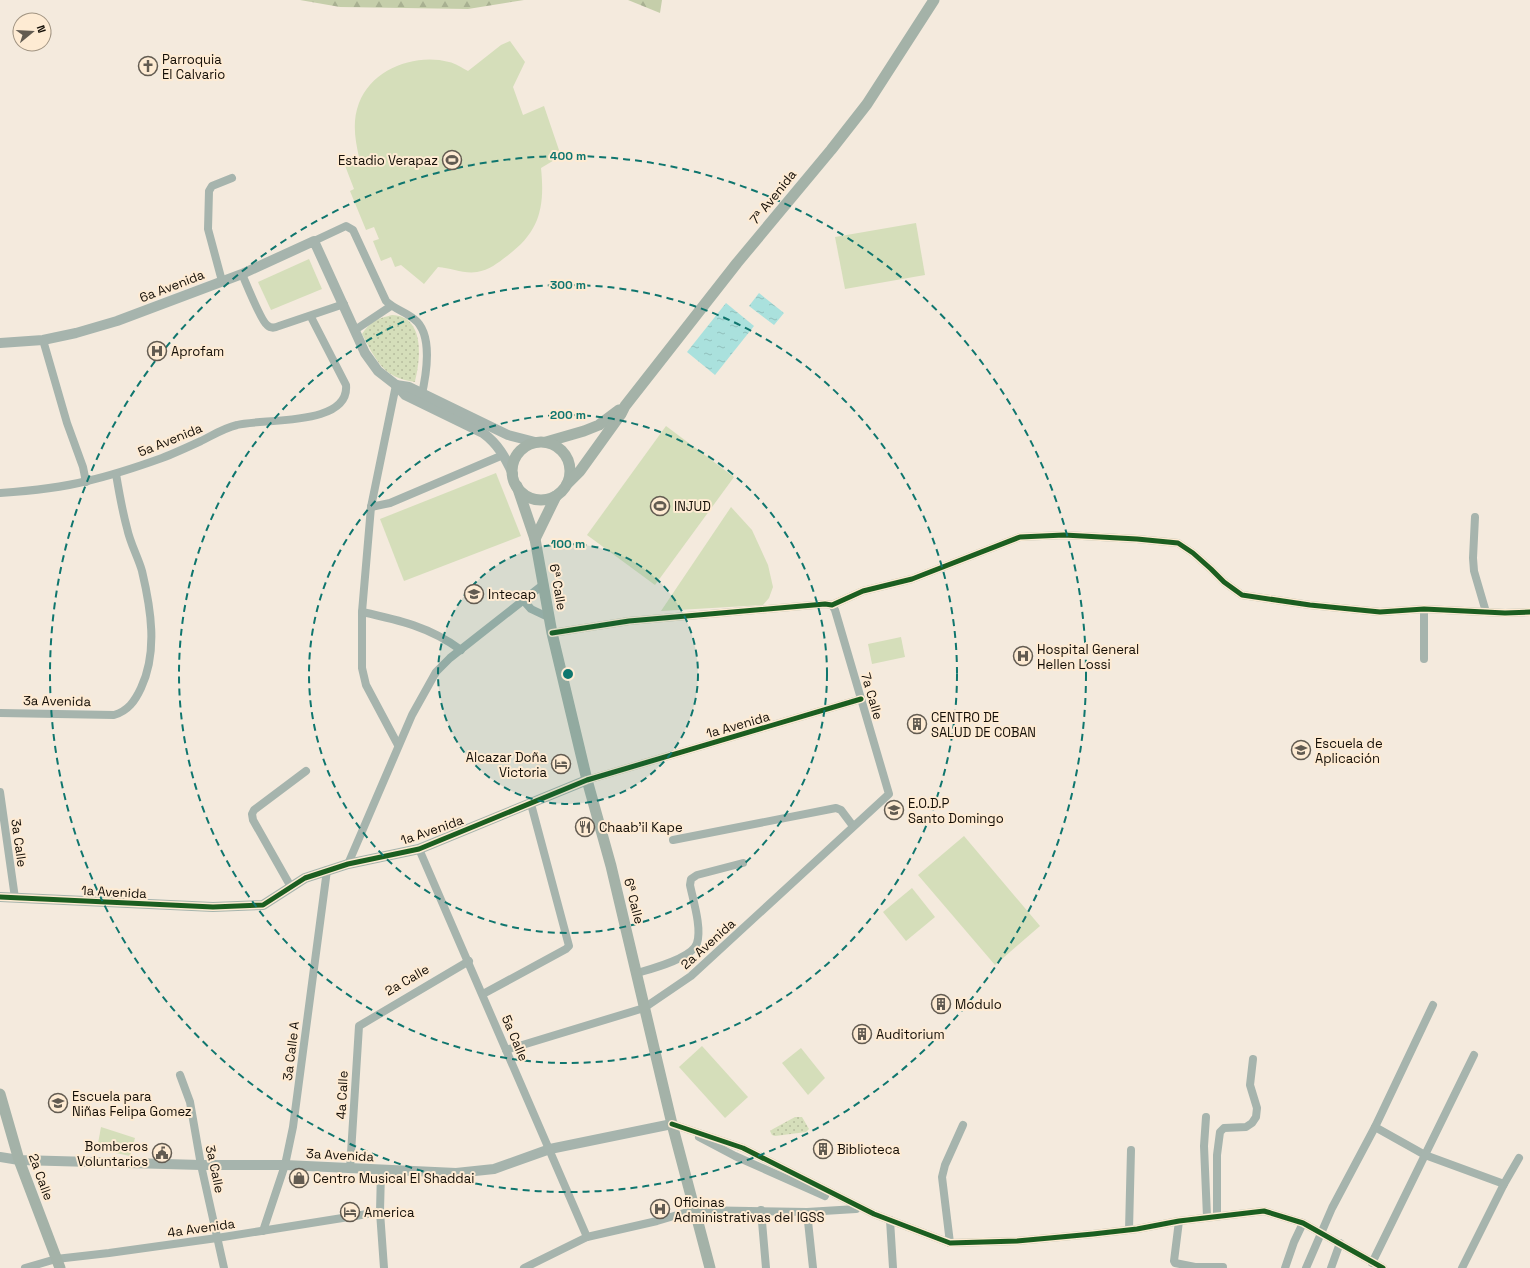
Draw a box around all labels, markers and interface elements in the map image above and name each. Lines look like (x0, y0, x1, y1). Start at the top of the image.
north arrow (12, 12, 52, 52)
text: N (34, 23, 49, 35)
place label: Parroquia El Calvario (162, 51, 225, 83)
church icon: Parroquia El Calvario (137, 55, 159, 77)
text: 400 m (550, 148, 586, 164)
sports icon: Estadio Verapaz (441, 149, 463, 171)
place label: Estadio Verapaz (338, 152, 438, 169)
street label: 7ª Avenida (746, 166, 800, 228)
street label: 6a Avenida (137, 266, 207, 306)
text: 300 m (550, 277, 586, 293)
hospital icon: Aprofam (146, 340, 168, 362)
place label: Aprofam (171, 343, 224, 360)
text: 200 m (550, 407, 586, 423)
street label: 5a Avenida (135, 419, 205, 461)
sports icon: INJUD (649, 495, 671, 517)
place label: INJUD (674, 498, 711, 515)
text: 100 m (551, 536, 585, 552)
street label: 6ª Calle (546, 563, 570, 611)
school or university icon: Intecap (463, 583, 485, 605)
place label: Intecap (488, 586, 536, 603)
place label: Hospital General Hellen Lossi (1037, 641, 1139, 673)
hospital icon: Hospital General Hellen Lossi (1012, 645, 1034, 667)
centre of rings (561, 667, 575, 681)
street label: 7a Calle (857, 671, 887, 721)
street label: 3a Avenida (23, 692, 92, 710)
street label: 1a Avenida (704, 708, 772, 742)
place label: CENTRO DE SALUD DE COBAN (931, 709, 1036, 741)
building icon: CENTRO DE SALUD DE COBAN (906, 713, 928, 735)
place label: Escuela de Aplicación (1315, 735, 1383, 767)
school or university icon: Escuela de Aplicación (1290, 739, 1312, 761)
place label: Alcazar Doña Victoria (466, 749, 548, 781)
hotel icon: Alcazar Doña Victoria (550, 753, 572, 775)
place label: E.O.D.P Santo Domingo (908, 795, 1004, 827)
school or university icon: E.O.D.P Santo Domingo (883, 799, 905, 821)
street label: 1a Avenida (398, 811, 466, 849)
restaurant icon: Chaab'il Kape (574, 816, 596, 838)
street label: 3a Calle (7, 818, 31, 868)
place label: Chaab'il Kape (599, 819, 683, 836)
street label: 6ª Calle (620, 876, 648, 926)
street label: 1a Avenida (81, 882, 148, 902)
street label: 2a Avenida (677, 915, 739, 973)
street label: 2a Calle (382, 961, 432, 999)
building icon: Modulo (930, 993, 952, 1015)
place label: Modulo (955, 996, 1002, 1013)
street label: 5a Calle (498, 1012, 532, 1064)
street label: 3a Calle A (279, 1020, 303, 1082)
building icon: Auditorium (851, 1023, 873, 1045)
place label: Auditorium (876, 1026, 945, 1043)
street label: 4a Calle (332, 1070, 352, 1120)
place label: Escuela para Niñas Felipa Gomez (72, 1088, 192, 1120)
school or university icon: Escuela para Niñas Felipa Gomez (47, 1092, 69, 1114)
place label: Bomberos Voluntarios (77, 1138, 148, 1170)
building icon: Biblioteca (812, 1138, 834, 1160)
place label: Biblioteca (837, 1141, 901, 1158)
public building icon: Bomberos Voluntarios (151, 1142, 173, 1164)
street label: 3a Calle (202, 1143, 228, 1195)
street label: 3a Avenida (306, 1145, 375, 1165)
street label: 2a Calle (25, 1151, 57, 1203)
shop icon: Centro Musical El Shaddai (288, 1167, 310, 1189)
place label: Centro Musical El Shaddai (313, 1170, 474, 1187)
place label: Oficinas Administrativas del IGSS (674, 1194, 824, 1226)
hospital icon: Oficinas Administrativas del IGSS (649, 1198, 671, 1220)
hotel icon: America (339, 1201, 361, 1223)
place label: America (364, 1204, 415, 1221)
street label: 4a Avenida (166, 1215, 236, 1241)

